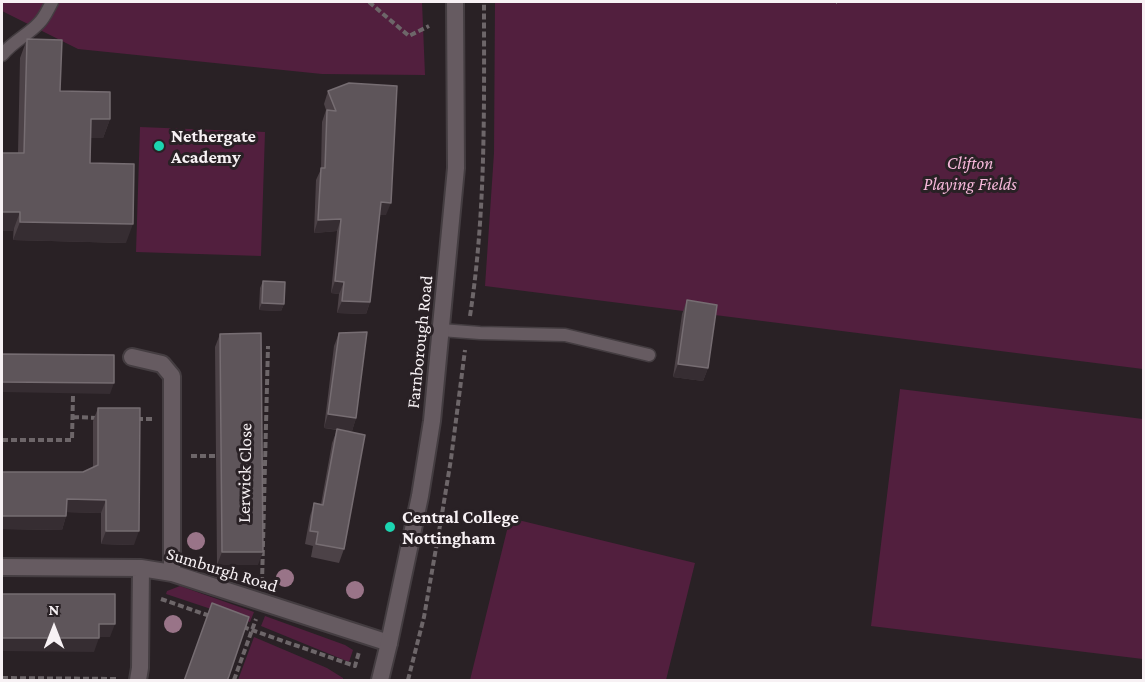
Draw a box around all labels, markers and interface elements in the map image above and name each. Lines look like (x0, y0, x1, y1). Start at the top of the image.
place label: Nethergate Academy (171, 125, 256, 168)
marker: Nethergate Academy (152, 139, 166, 153)
park label: Clifton Playing Fields (923, 152, 1017, 195)
street label: Farnborough Road (402, 274, 438, 410)
street label: Lerwick Close (233, 423, 257, 523)
place label: Central College Nottingham (402, 506, 519, 548)
marker: Central College Nottingham (383, 520, 397, 534)
street label: Sumburgh Road (164, 543, 280, 597)
north arrow (24, 598, 84, 658)
text: N (49, 601, 59, 618)

